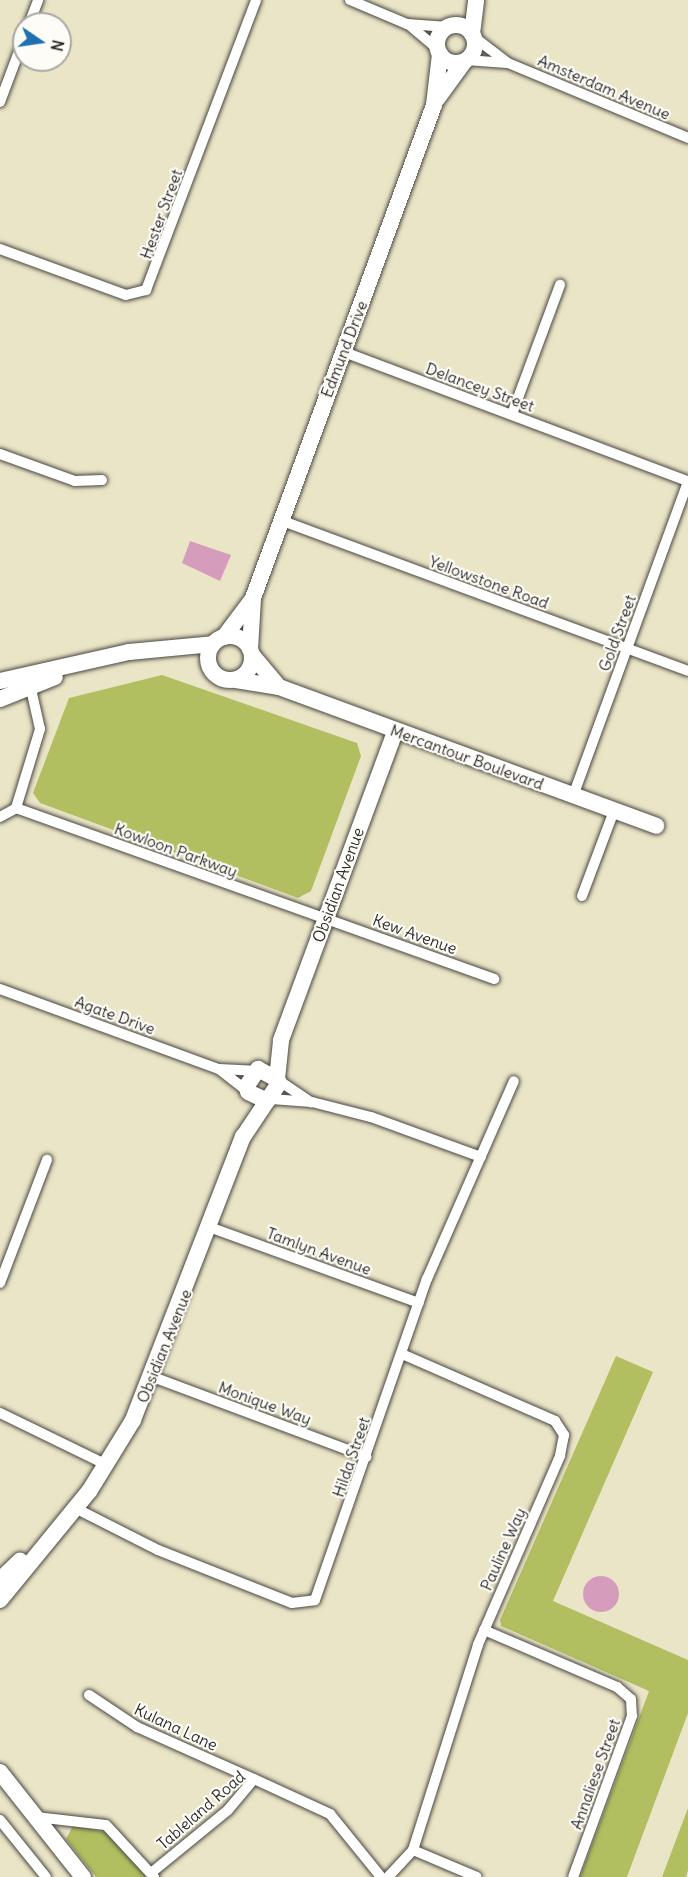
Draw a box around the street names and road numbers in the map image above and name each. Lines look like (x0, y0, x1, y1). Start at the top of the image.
street label: Amsterdam Avenue (535, 50, 673, 124)
street label: Hester Street (136, 166, 186, 262)
street label: Edmund Drive (317, 298, 371, 400)
street label: Delancey Street (423, 358, 537, 416)
street label: Yellowstone Road (427, 551, 551, 613)
street label: Gold Street (594, 592, 640, 674)
street label: Mercantour Boulevard (388, 720, 546, 794)
street label: Kowloon Parkway (112, 819, 240, 881)
street label: Obsidian Avenue (308, 825, 368, 945)
street label: Kew Avenue (370, 910, 460, 958)
street label: Agate Drive (72, 992, 158, 1038)
street label: Tamlyn Avenue (264, 1223, 374, 1279)
street label: Obsidian Avenue (132, 1286, 196, 1406)
street label: Monique Way (216, 1377, 314, 1429)
street label: Hilda Street (328, 1414, 374, 1500)
street label: Pauline Way (476, 1505, 530, 1593)
street label: Kulana Lane (131, 1699, 221, 1755)
street label: Annaliese Street (566, 1716, 624, 1832)
street label: Tableland Road (153, 1767, 249, 1853)

